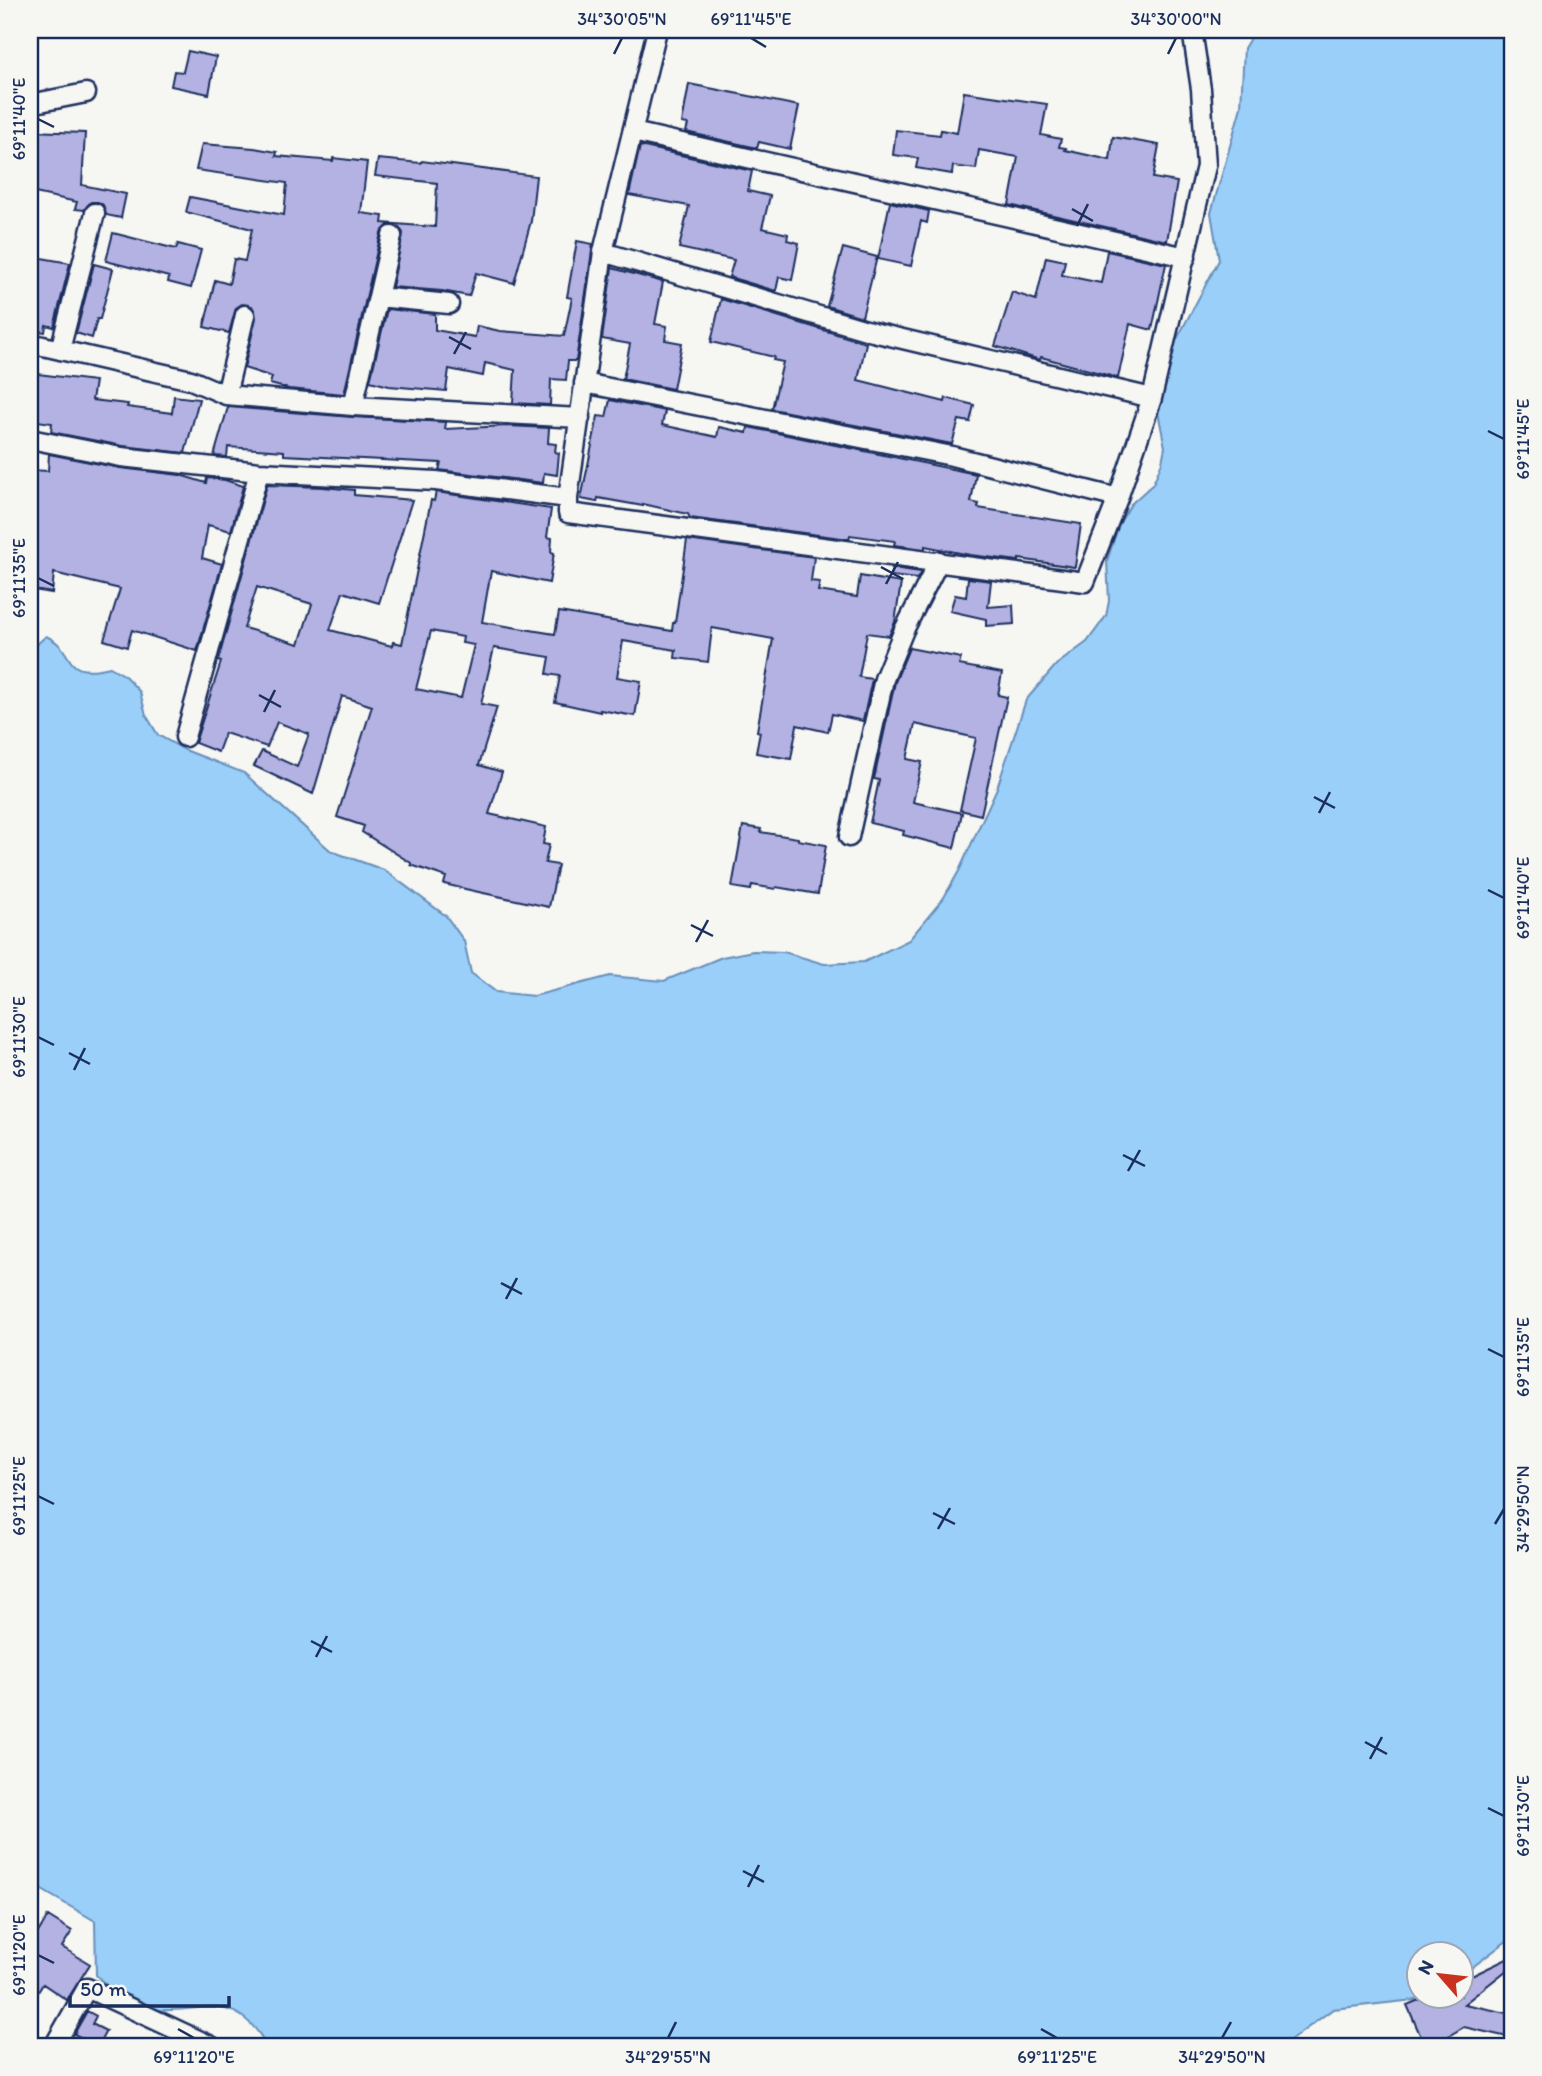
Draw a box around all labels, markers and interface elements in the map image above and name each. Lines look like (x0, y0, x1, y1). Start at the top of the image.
text: 34°30'05"N (577, 8, 667, 30)
text: 69°11'45"E (710, 8, 792, 30)
text: 34°30'00"N (1130, 8, 1222, 30)
text: 69°11'40"E (8, 78, 30, 160)
text: 69°11'45"E (1512, 398, 1534, 480)
text: 69°11'35"E (8, 538, 30, 618)
text: 69°11'40"E (1512, 857, 1534, 939)
text: 69°11'30"E (8, 996, 30, 1078)
text: 69°11'35"E (1512, 1317, 1534, 1397)
text: 69°11'25"E (8, 1456, 30, 1536)
text: 34°29'50"N (1512, 1465, 1534, 1553)
text: 69°11'30"E (1512, 1775, 1534, 1857)
text: 69°11'20"E (8, 1914, 30, 1996)
north arrow (1406, 1940, 1476, 2010)
text: N (1412, 1956, 1439, 1978)
scale bar (70, 1964, 229, 2008)
text: 50 m (80, 1976, 127, 2001)
text: 69°11'20"E (153, 2046, 235, 2068)
text: 34°29'55"N (625, 2046, 711, 2068)
text: 69°11'25"E (1017, 2046, 1097, 2068)
text: 34°29'50"N (1178, 2046, 1266, 2068)

